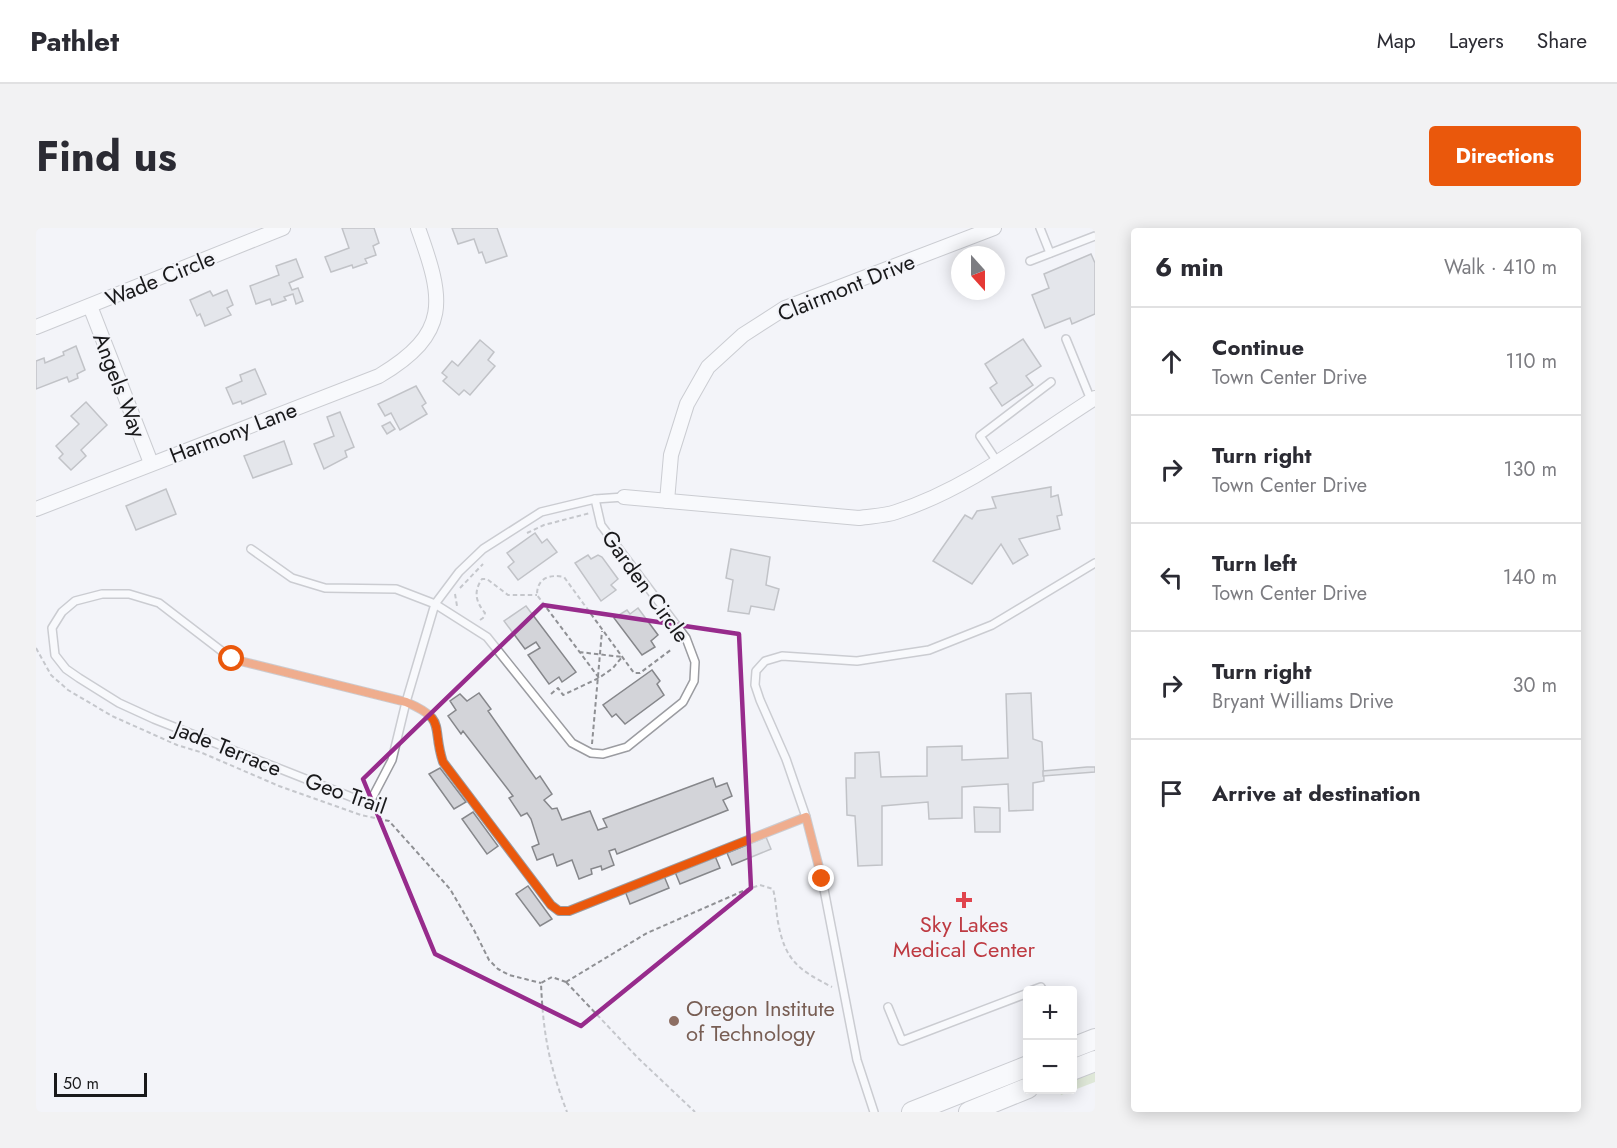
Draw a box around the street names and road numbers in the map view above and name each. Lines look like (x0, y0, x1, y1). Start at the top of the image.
street label: Wade Circle (100, 242, 220, 314)
street label: Clairmont Drive (773, 245, 919, 329)
street label: Angels Way (85, 328, 155, 442)
street label: Harmony Lane (165, 393, 301, 471)
street label: Garden Circle (594, 523, 698, 649)
street label: Jade Terrace (167, 711, 286, 784)
street label: Geo Trail (301, 764, 391, 822)

